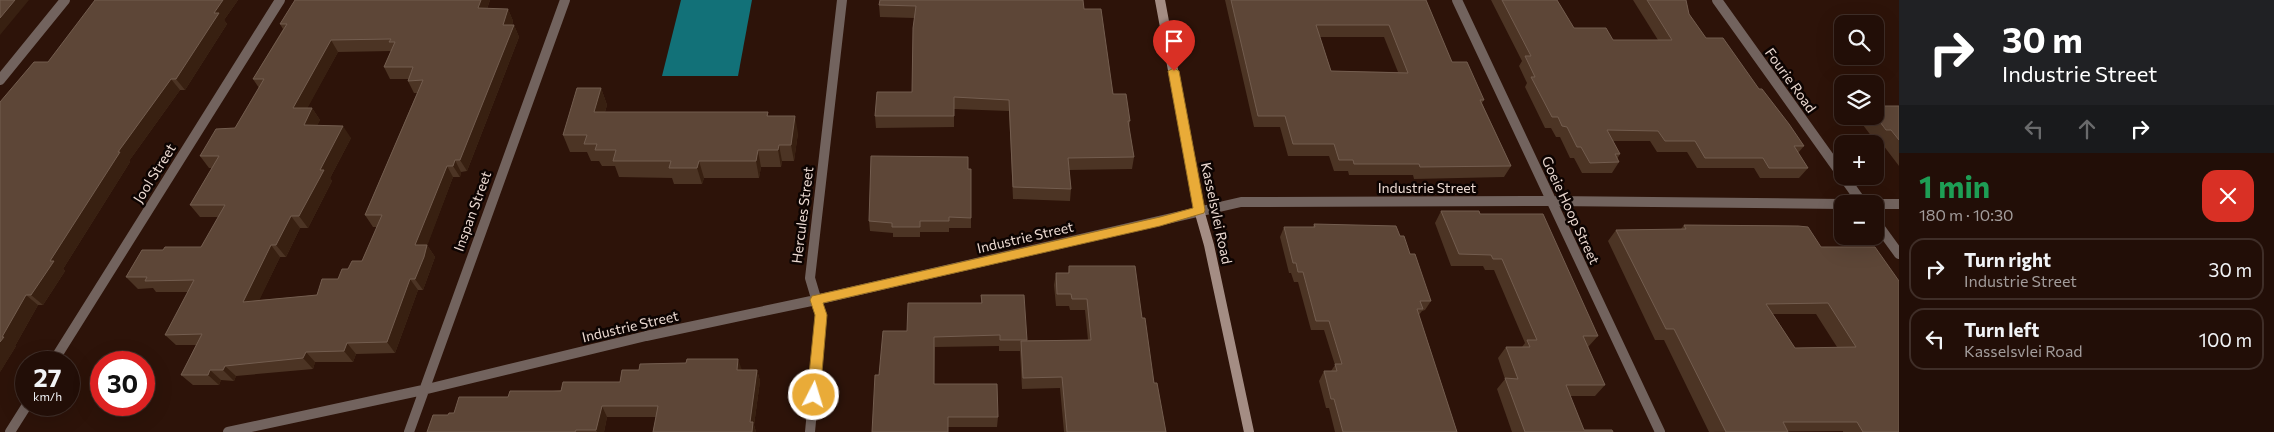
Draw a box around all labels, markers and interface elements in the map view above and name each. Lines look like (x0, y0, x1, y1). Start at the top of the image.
map controls (1834, 15, 1884, 245)
button: search (1834, 15, 1884, 65)
text: 30 m (2002, 17, 2083, 60)
pin (1153, 20, 1195, 71)
icon: right (1919, 20, 1984, 85)
icon: arrive (1160, 27, 1188, 55)
street label: Fourie Road (1762, 44, 1820, 116)
text: Industrie Street (2002, 60, 2157, 87)
button: layers (1834, 75, 1884, 125)
icon: left (2020, 115, 2048, 143)
icon: ahead (2073, 115, 2101, 143)
icon: right (2126, 115, 2154, 143)
button: + (1834, 135, 1884, 185)
street label: Jool Street (129, 140, 179, 206)
street label: Goeie Hoop Street (1538, 153, 1604, 267)
street label: Kasselsvlei Road (1198, 161, 1236, 265)
street label: Hercules Street (788, 165, 816, 264)
text: 1 min (1919, 167, 1990, 204)
street label: Inspan Street (450, 168, 494, 253)
button: close (2202, 170, 2254, 222)
street label: Industrie Street (1378, 179, 1477, 196)
button: − (1834, 195, 1884, 245)
text: 180 m · 10:30 (1919, 205, 2014, 224)
street label: Industrie Street (975, 218, 1075, 256)
text: Turn right (1964, 248, 2051, 271)
icon: right (1921, 255, 1949, 283)
text: 30 m (2209, 258, 2252, 281)
text: Industrie Street (1964, 271, 2077, 290)
street label: Industrie Street (580, 307, 680, 345)
text: Turn left (1964, 318, 2039, 341)
icon: left (1921, 325, 1949, 353)
text: 100 m (2199, 328, 2252, 351)
text: Kasselsvlei Road (1964, 341, 2083, 360)
speed limit sign: 30 (90, 351, 155, 416)
text: 27 (34, 362, 61, 392)
position arrow (787, 368, 839, 420)
text: km/h (33, 389, 62, 403)

